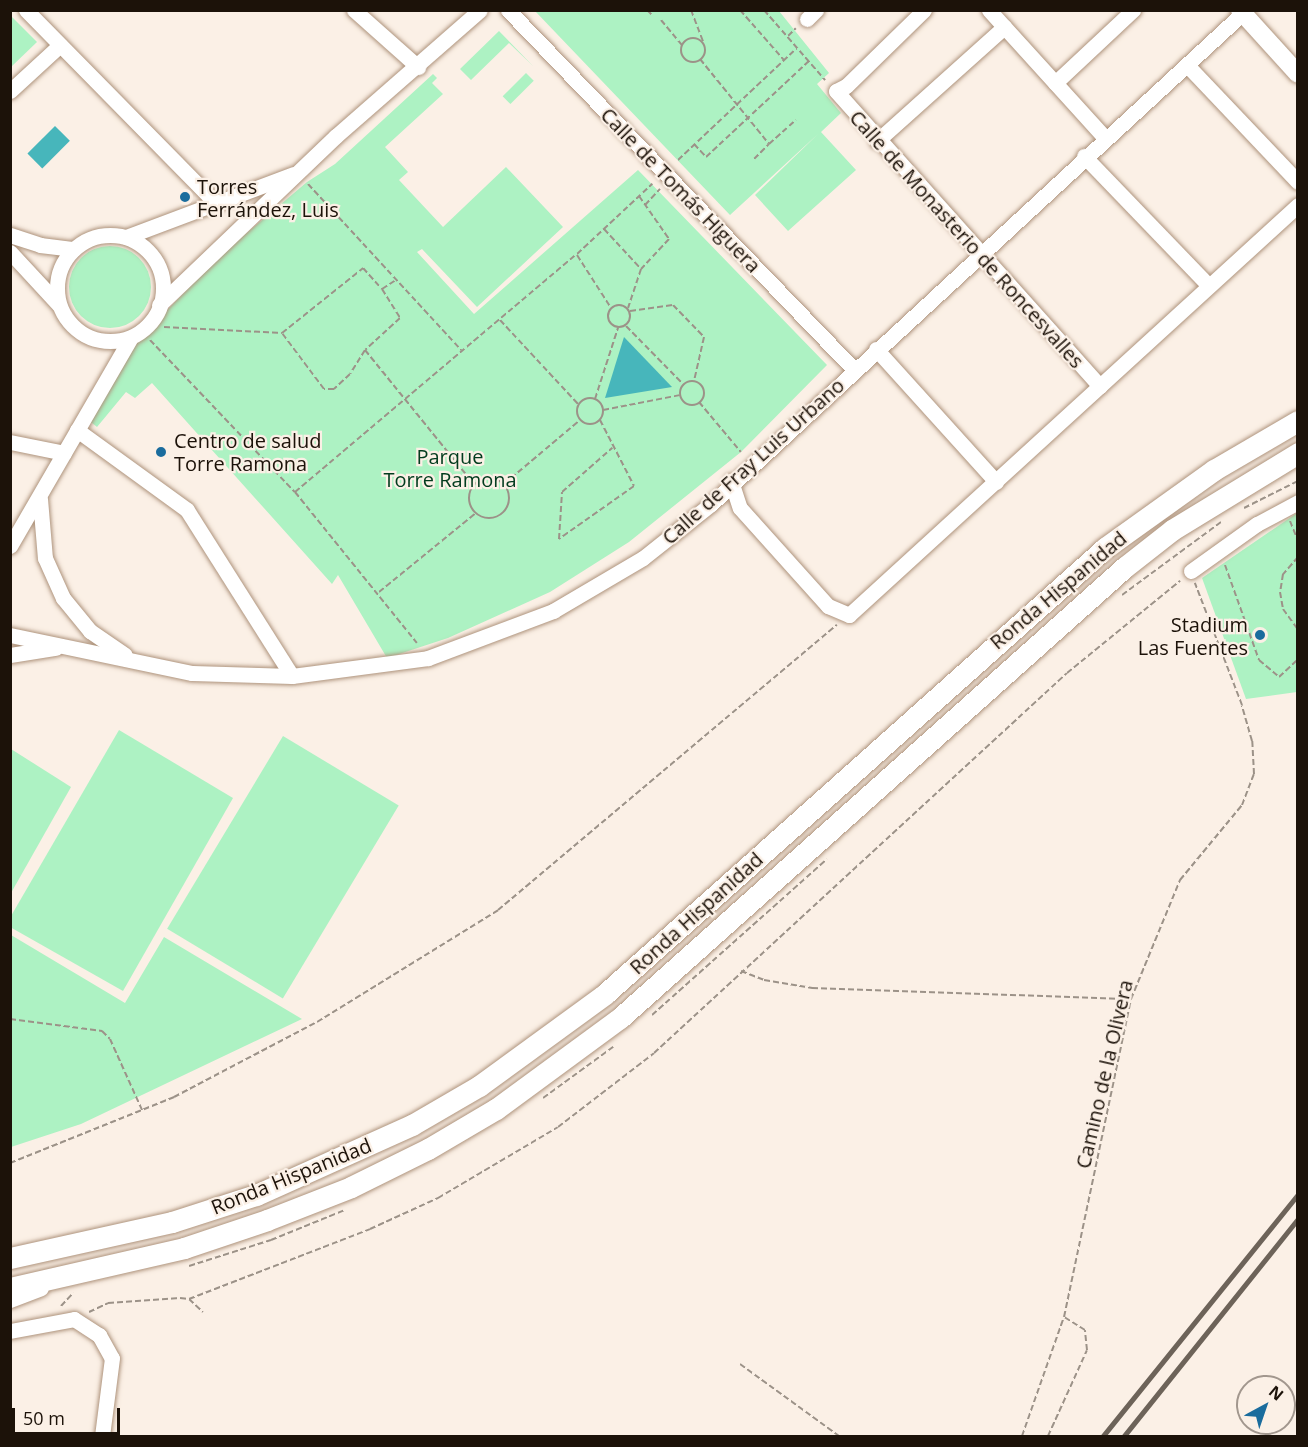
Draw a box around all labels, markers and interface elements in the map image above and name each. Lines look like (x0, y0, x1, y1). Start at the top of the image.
street label: Calle de Tomás Higuera (596, 103, 766, 277)
street label: Calle de Monasterio de Roncesvalles (845, 105, 1089, 373)
place label: Torres Ferrández, Luis (197, 174, 339, 221)
marker: Torres Ferrández, Luis (178, 190, 192, 204)
street label: Calle de Fray Luis Urbano (657, 373, 849, 549)
place label: Centro de salud Torre Ramona (174, 428, 321, 475)
marker: Centro de salud Torre Ramona (152, 443, 170, 461)
park label: Parque Torre Ramona (383, 444, 517, 491)
street label: Ronda Hispanidad (985, 526, 1131, 654)
place label: Stadium Las Fuentes (1138, 612, 1248, 659)
marker: Stadium Las Fuentes (1253, 628, 1267, 642)
street label: Ronda Hispanidad (625, 847, 767, 979)
street label: Camino de la Olivera (1071, 977, 1137, 1171)
street label: Ronda Hispanidad (207, 1133, 375, 1219)
north arrow (1236, 1375, 1296, 1435)
text: N (1264, 1380, 1288, 1405)
scale bar (15, 1396, 123, 1434)
text: 50 m (23, 1406, 65, 1430)

